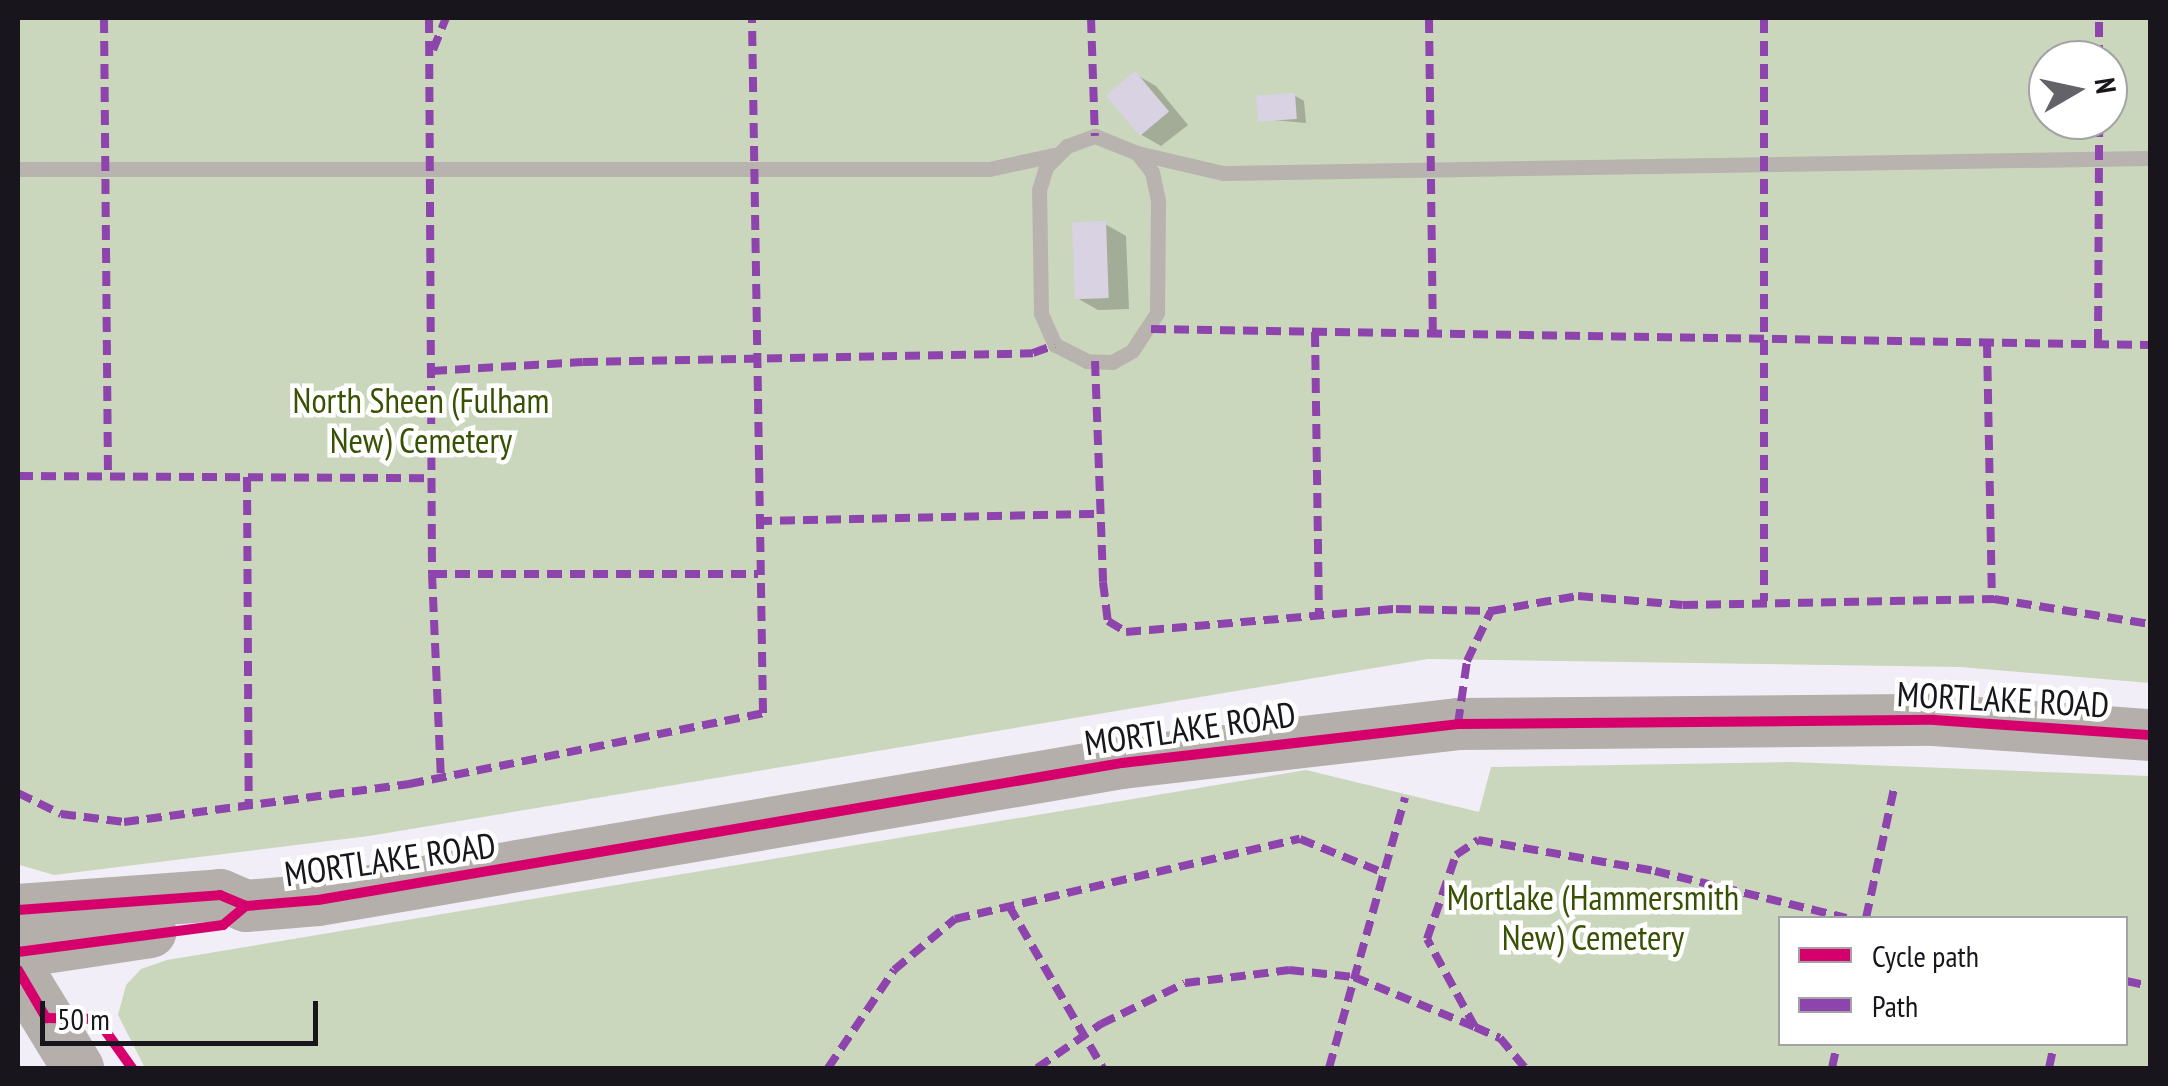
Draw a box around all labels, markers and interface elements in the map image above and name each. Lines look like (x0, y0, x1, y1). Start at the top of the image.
north arrow (2028, 40, 2128, 140)
text: N (2087, 75, 2126, 96)
park label: North Sheen (Fulham New) Cemetery (293, 379, 549, 461)
street label: MORTLAKE ROAD (1896, 672, 2110, 726)
street label: MORTLAKE ROAD (1082, 692, 1298, 764)
street label: MORTLAKE ROAD (282, 823, 498, 895)
park label: Mortlake (Hammersmith New) Cemetery (1447, 876, 1739, 958)
legend (1778, 916, 2128, 1046)
text: Cycle path (1872, 936, 1979, 975)
scale bar (45, 981, 322, 1043)
text: Path (1872, 986, 1918, 1025)
text: 50 m (57, 999, 110, 1038)

